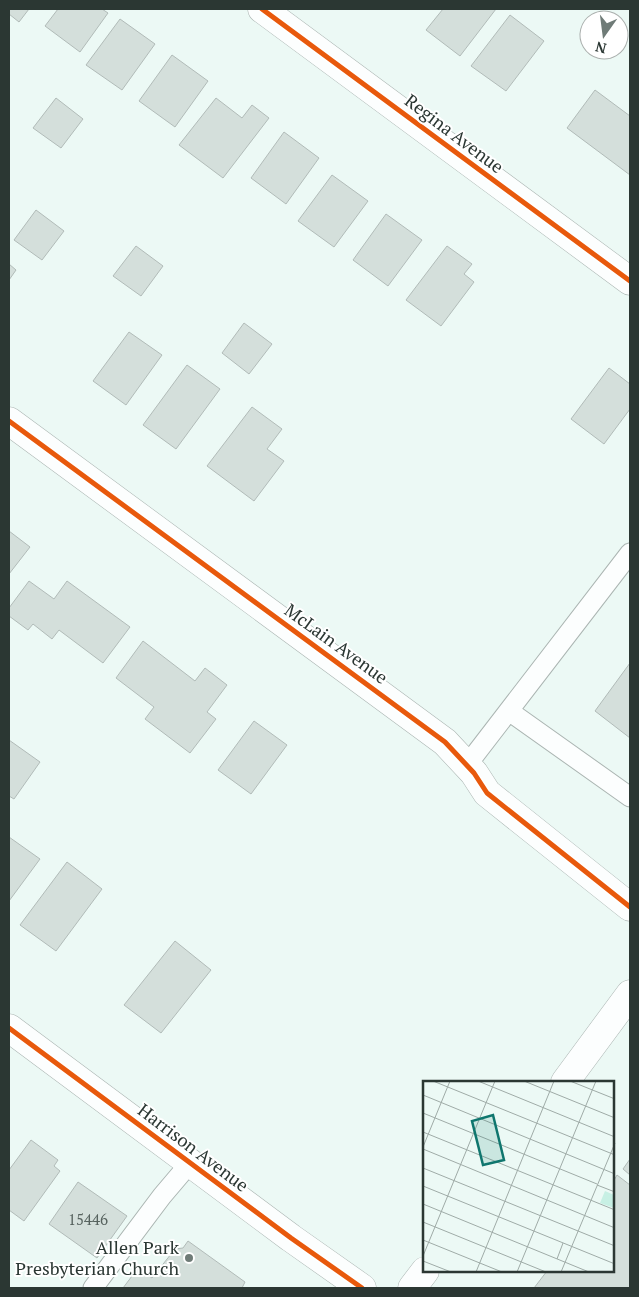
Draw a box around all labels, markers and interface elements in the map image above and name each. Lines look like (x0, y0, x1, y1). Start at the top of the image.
north arrow (579, 10, 629, 60)
text: N (593, 38, 608, 59)
street label: Regina Avenue (400, 88, 509, 178)
street label: McLain Avenue (280, 598, 393, 689)
inset map (423, 1081, 614, 1272)
street label: Harrison Avenue (133, 1098, 254, 1197)
house number: 15446 (68, 1209, 108, 1229)
place label: Allen Park Presbyterian Church (15, 1235, 180, 1280)
marker: Allen Park Presbyterian Church (183, 1252, 195, 1264)

